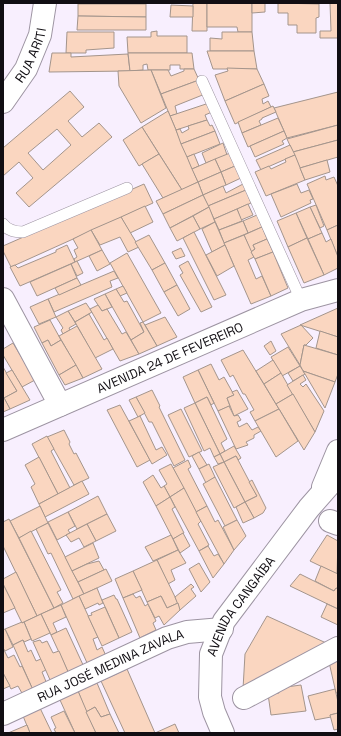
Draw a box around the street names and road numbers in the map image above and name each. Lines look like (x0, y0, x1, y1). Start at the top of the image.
street label: RUA ARITI (11, 27, 50, 86)
street label: AVENIDA 24 DE FEVEREIRO (94, 318, 246, 397)
street label: AVENIDA CANGAÍBA (203, 552, 279, 659)
street label: RUA JOSÉ MEDINA ZAVALA (34, 625, 186, 706)

